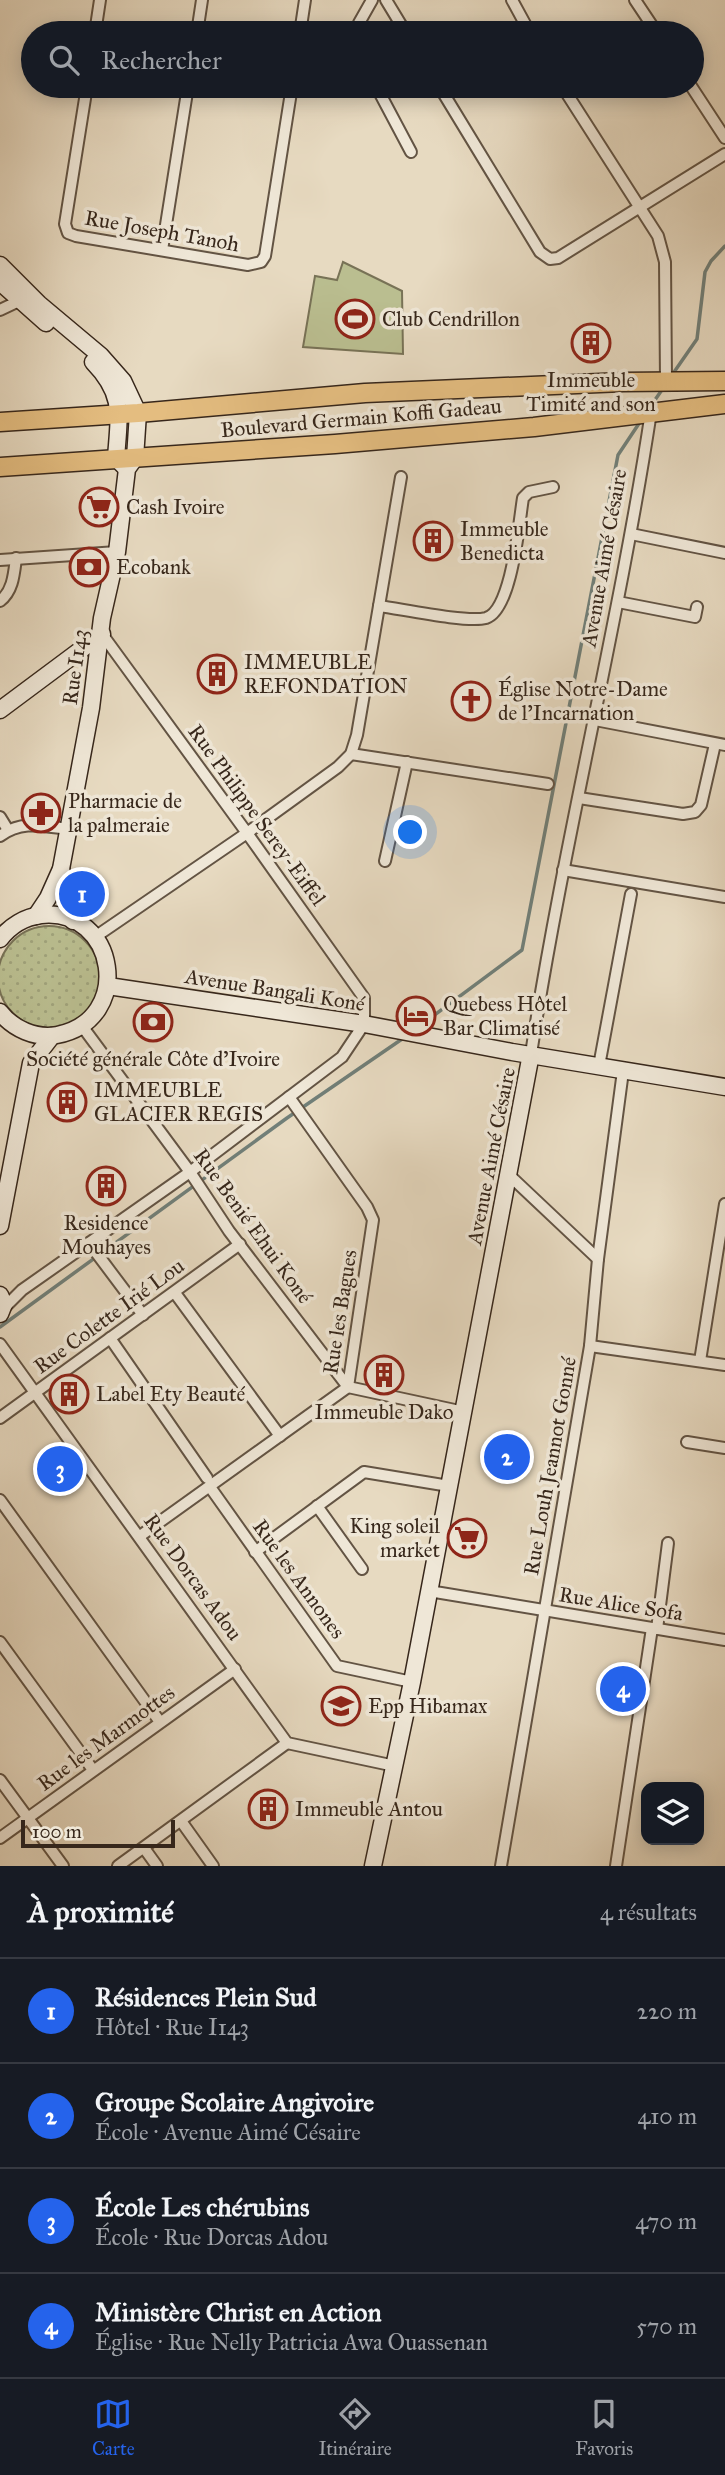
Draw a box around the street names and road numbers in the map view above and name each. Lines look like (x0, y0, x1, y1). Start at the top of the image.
street label: Rue Joseph Tanoh (83, 205, 242, 257)
street label: Boulevard Germain Koffi Gadeau (219, 393, 503, 443)
street label: Avenue Aimé Césaire (575, 467, 632, 650)
street label: Rue I143 (57, 627, 93, 707)
street label: Rue Philippe Serey-Eiffel (183, 719, 332, 911)
street label: Avenue Bangali Koné (182, 963, 367, 1017)
street label: Avenue Aimé Césaire (461, 1065, 521, 1248)
street label: Rue Benié Ehui Koné (188, 1143, 318, 1309)
street label: Rue les Bagues (317, 1248, 363, 1376)
street label: Rue Colette Irié Lou (29, 1253, 189, 1379)
street label: Rue Louh Jeannot Gonné (518, 1354, 582, 1577)
street label: Rue Dorcas Adou (138, 1508, 248, 1646)
street label: Rue les Annones (247, 1514, 351, 1644)
street label: Rue Alice Sofa (557, 1581, 685, 1627)
street label: Rue les Marmottes (32, 1679, 180, 1797)

